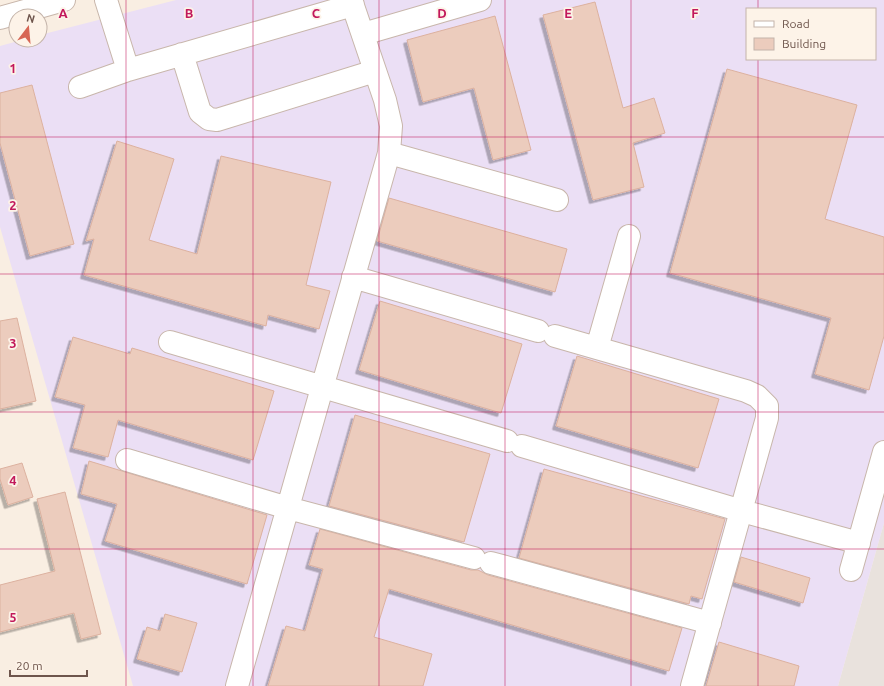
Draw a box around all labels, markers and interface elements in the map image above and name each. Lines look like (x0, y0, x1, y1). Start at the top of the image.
text: A (58, 6, 68, 20)
text: B (185, 6, 194, 20)
text: C (312, 6, 321, 20)
text: D (437, 6, 447, 20)
text: E (564, 6, 572, 20)
text: F (691, 6, 699, 20)
north arrow (8, 8, 48, 48)
legend (746, 8, 876, 60)
text: N (25, 11, 36, 25)
text: Road (782, 17, 810, 30)
text: Building (782, 37, 826, 50)
text: 1 (9, 61, 17, 75)
text: 2 (9, 198, 17, 212)
text: 3 (9, 336, 17, 350)
text: 4 (9, 473, 17, 487)
text: 5 (9, 610, 17, 624)
scale bar (10, 652, 87, 678)
text: 20 m (16, 659, 43, 672)

